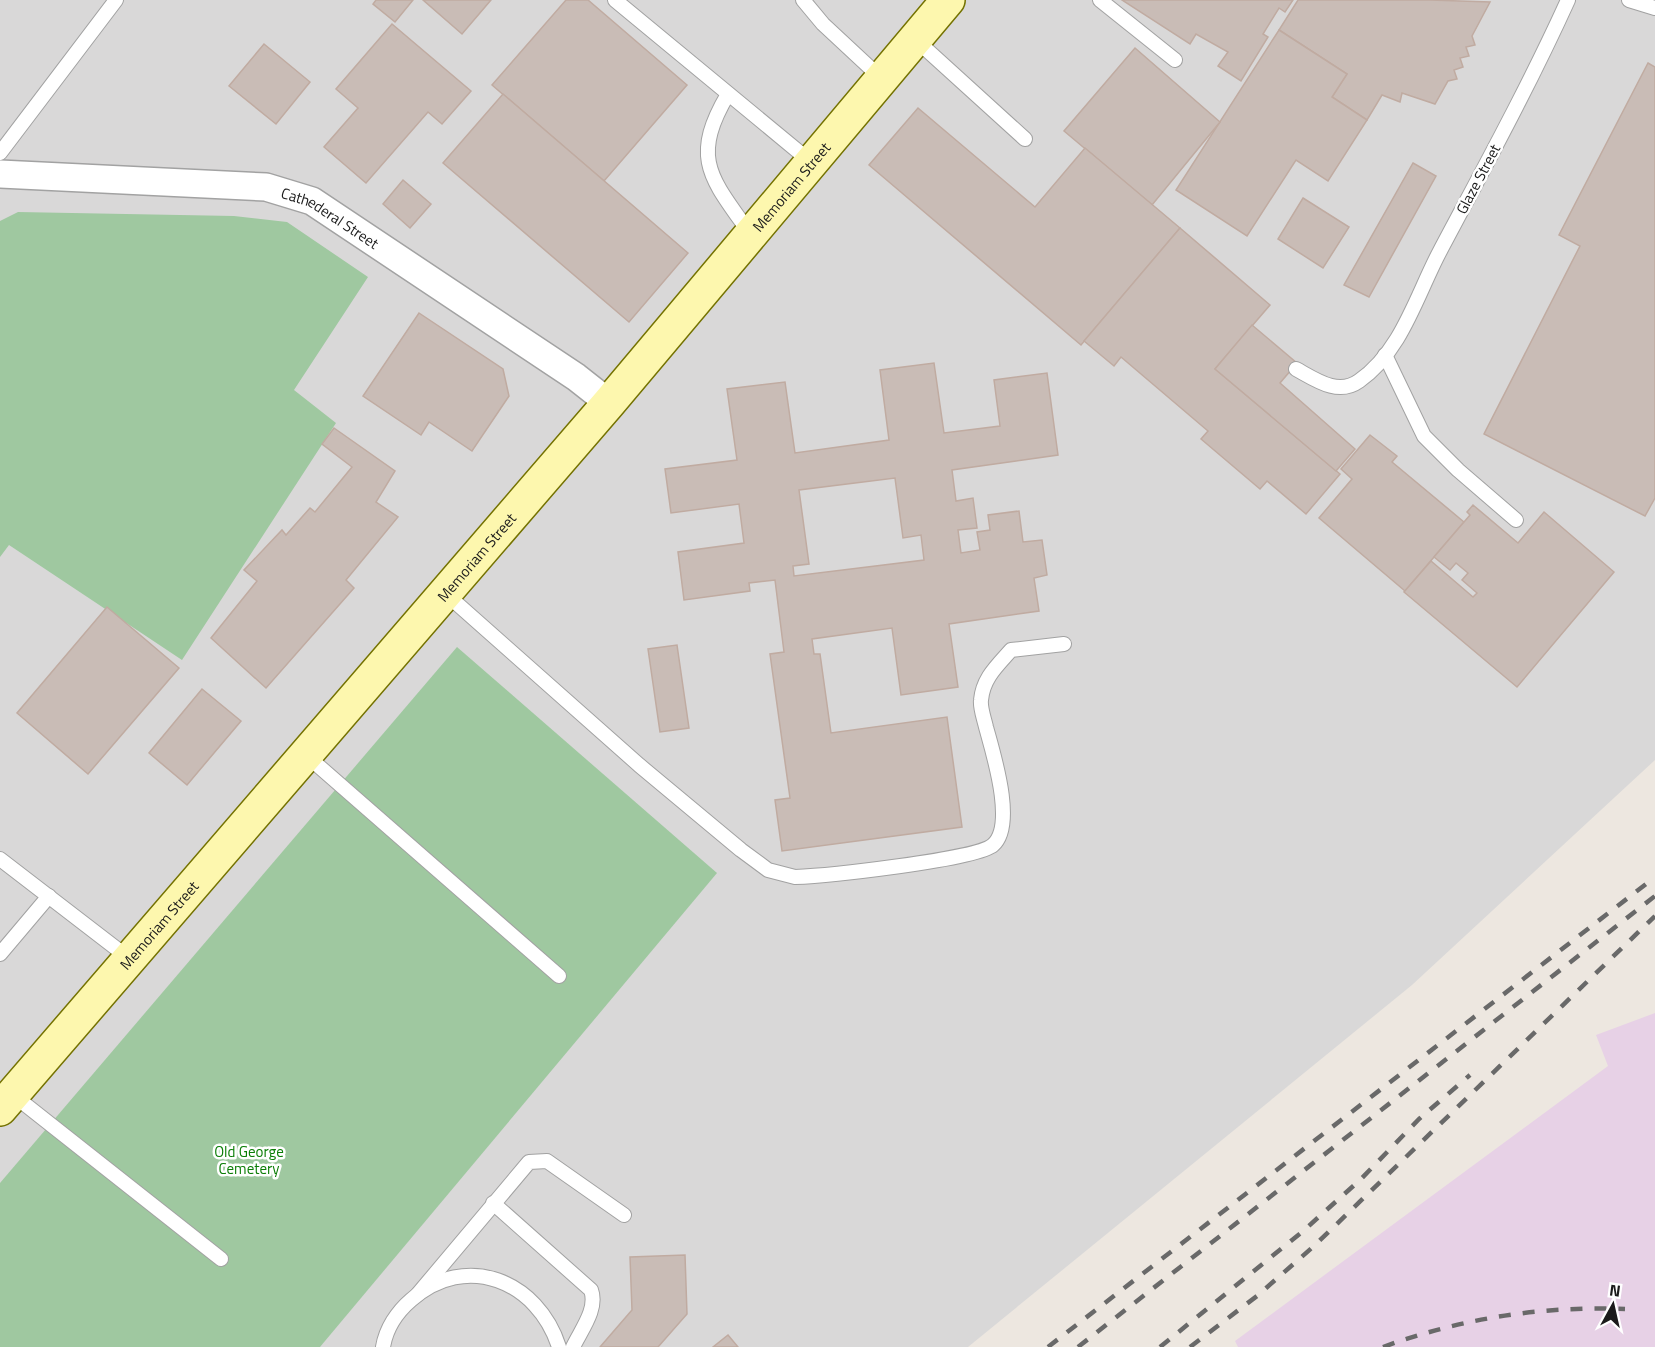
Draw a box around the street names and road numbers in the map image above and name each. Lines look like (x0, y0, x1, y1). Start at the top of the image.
street label: Memoriam Street (746, 136, 836, 237)
street label: Glaze Street (1450, 139, 1506, 218)
street label: Cathederal Street (278, 181, 385, 255)
street label: Memoriam Street (431, 507, 522, 607)
street label: Memoriam Street (114, 875, 204, 975)

